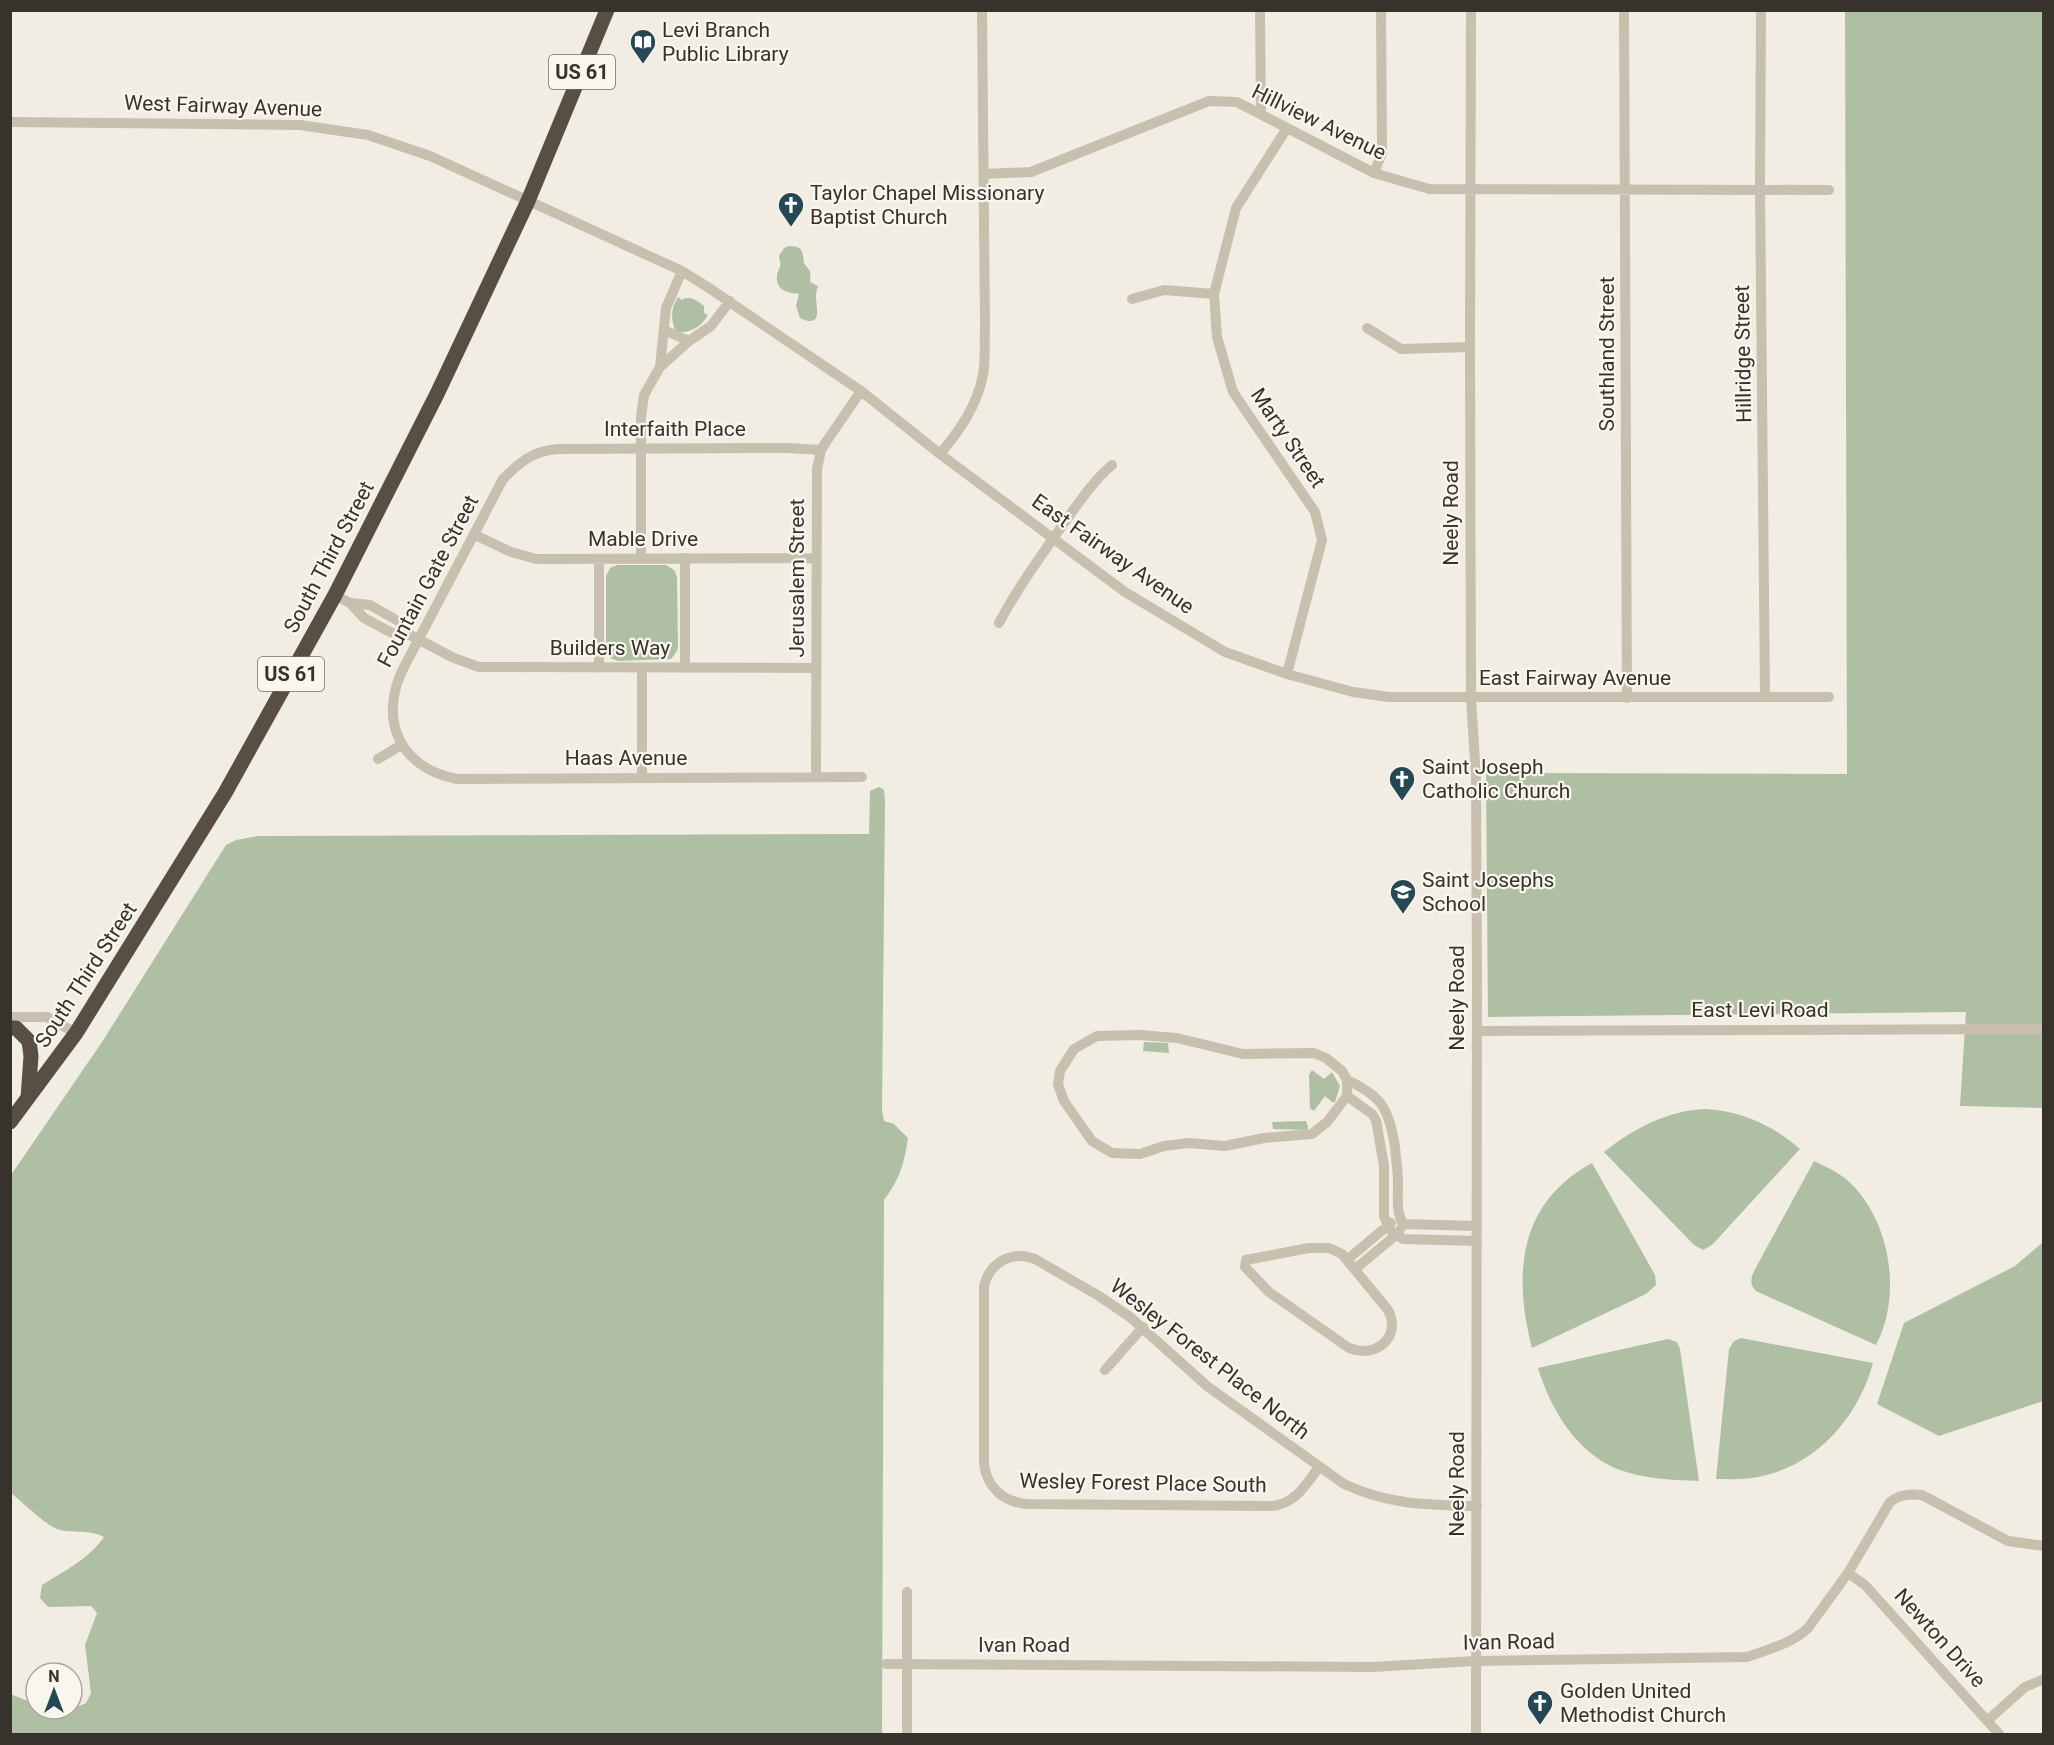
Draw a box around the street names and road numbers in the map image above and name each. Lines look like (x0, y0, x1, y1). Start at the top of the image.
road number: US 61 (549, 55, 615, 89)
street label: Hillview Avenue (1248, 79, 1390, 165)
street label: West Fairway Avenue (123, 91, 323, 121)
street label: Southland Street (1595, 276, 1619, 432)
street label: Hillridge Street (1730, 285, 1756, 423)
street label: Marty Street (1246, 384, 1330, 492)
street label: Interfaith Place (604, 417, 746, 441)
street label: Neely Road (1439, 460, 1463, 566)
street label: South Third Street (279, 477, 379, 637)
street label: East Fairway Avenue (1027, 489, 1199, 619)
street label: Fountain Gate Street (373, 491, 484, 671)
street label: Jerusalem Street (785, 498, 809, 657)
street label: Mable Drive (588, 527, 698, 551)
street label: Builders Way (550, 636, 670, 660)
road number: US 61 (258, 657, 324, 691)
street label: East Fairway Avenue (1479, 666, 1671, 690)
street label: Haas Avenue (565, 746, 687, 770)
street label: South Third Street (30, 898, 142, 1052)
street label: Neely Road (1445, 945, 1469, 1051)
street label: East Levi Road (1691, 998, 1829, 1022)
street label: Wesley Forest Place North (1106, 1274, 1314, 1444)
street label: Neely Road (1445, 1431, 1469, 1537)
street label: Wesley Forest Place South (1019, 1469, 1267, 1497)
street label: Newton Drive (1889, 1584, 1991, 1692)
street label: Ivan Road (1463, 1629, 1555, 1655)
street label: Ivan Road (978, 1633, 1070, 1657)

